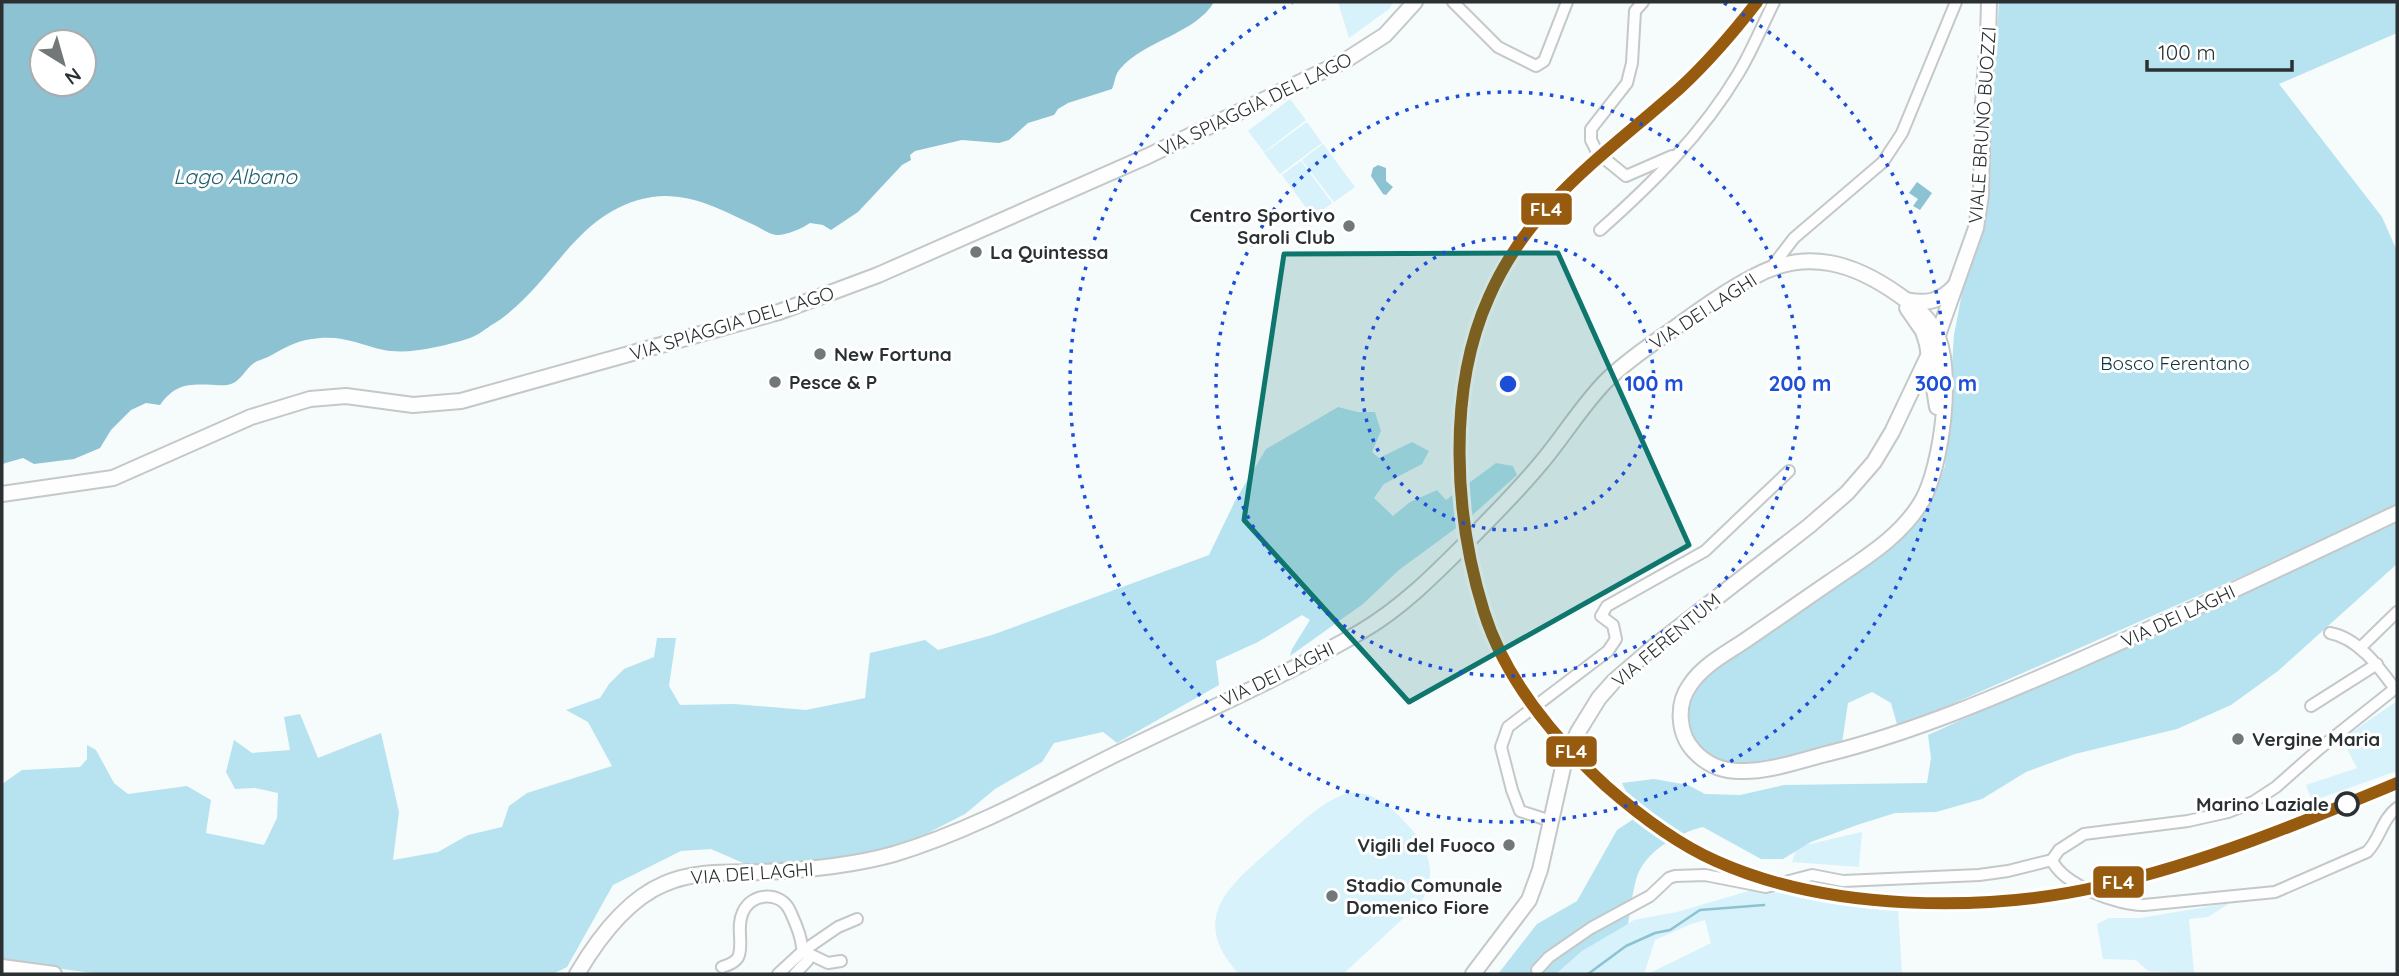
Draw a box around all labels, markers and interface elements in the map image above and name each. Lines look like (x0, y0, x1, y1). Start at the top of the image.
street label: VIALE BRUNO BUOZZI (1963, 26, 2001, 224)
north arrow (28, 28, 98, 98)
scale bar (2147, 28, 2292, 72)
text: 100 m (2158, 39, 2216, 65)
street label: VIA SPIAGGIA DEL LAGO (1154, 47, 1356, 161)
text: N (60, 63, 86, 90)
water label: Lago Albano (173, 163, 298, 189)
line badge: FL4 (1520, 192, 1573, 226)
text: FL4 (1530, 197, 1562, 221)
place label: Centro Sportivo Saroli Club (1190, 203, 1335, 249)
marker: Centro Sportivo Saroli Club (1341, 218, 1357, 234)
place label: La Quintessa (990, 240, 1109, 264)
marker: La Quintessa (968, 244, 984, 260)
street label: VIA DEI LAGHI (1645, 267, 1761, 355)
street label: VIA SPIAGGIA DEL LAGO (627, 280, 837, 366)
place label: New Fortuna (834, 342, 952, 366)
marker: New Fortuna (812, 346, 828, 362)
park label: Bosco Ferentano (2100, 351, 2250, 375)
place label: Pesce & P (789, 370, 877, 394)
text: 100 m (1624, 370, 1684, 396)
text: 200 m (1769, 370, 1831, 396)
text: 300 m (1915, 370, 1977, 396)
centre of rings (1496, 372, 1520, 396)
marker: Pesce & P (767, 374, 783, 390)
street label: VIA DEI LAGHI (2117, 579, 2239, 653)
street label: VIA FERENTUM (1607, 588, 1725, 692)
street label: VIA DEI LAGHI (1216, 636, 1338, 712)
place label: Vergine Maria (2252, 727, 2380, 751)
marker: Vergine Maria (2230, 731, 2246, 747)
line badge: FL4 (1545, 735, 1598, 768)
text: FL4 (1555, 739, 1587, 763)
place label: Marino Laziale (2196, 792, 2329, 816)
marker: Marino Laziale (2335, 792, 2359, 816)
place label: Vigili del Fuoco (1357, 833, 1495, 857)
marker: Vigili del Fuoco (1501, 837, 1517, 853)
street label: VIA DEI LAGHI (690, 857, 814, 889)
line badge: FL4 (2092, 865, 2145, 899)
text: FL4 (2102, 870, 2134, 894)
place label: Stadio Comunale Domenico Fiore (1346, 873, 1503, 919)
marker: Stadio Comunale Domenico Fiore (1324, 888, 1340, 904)

